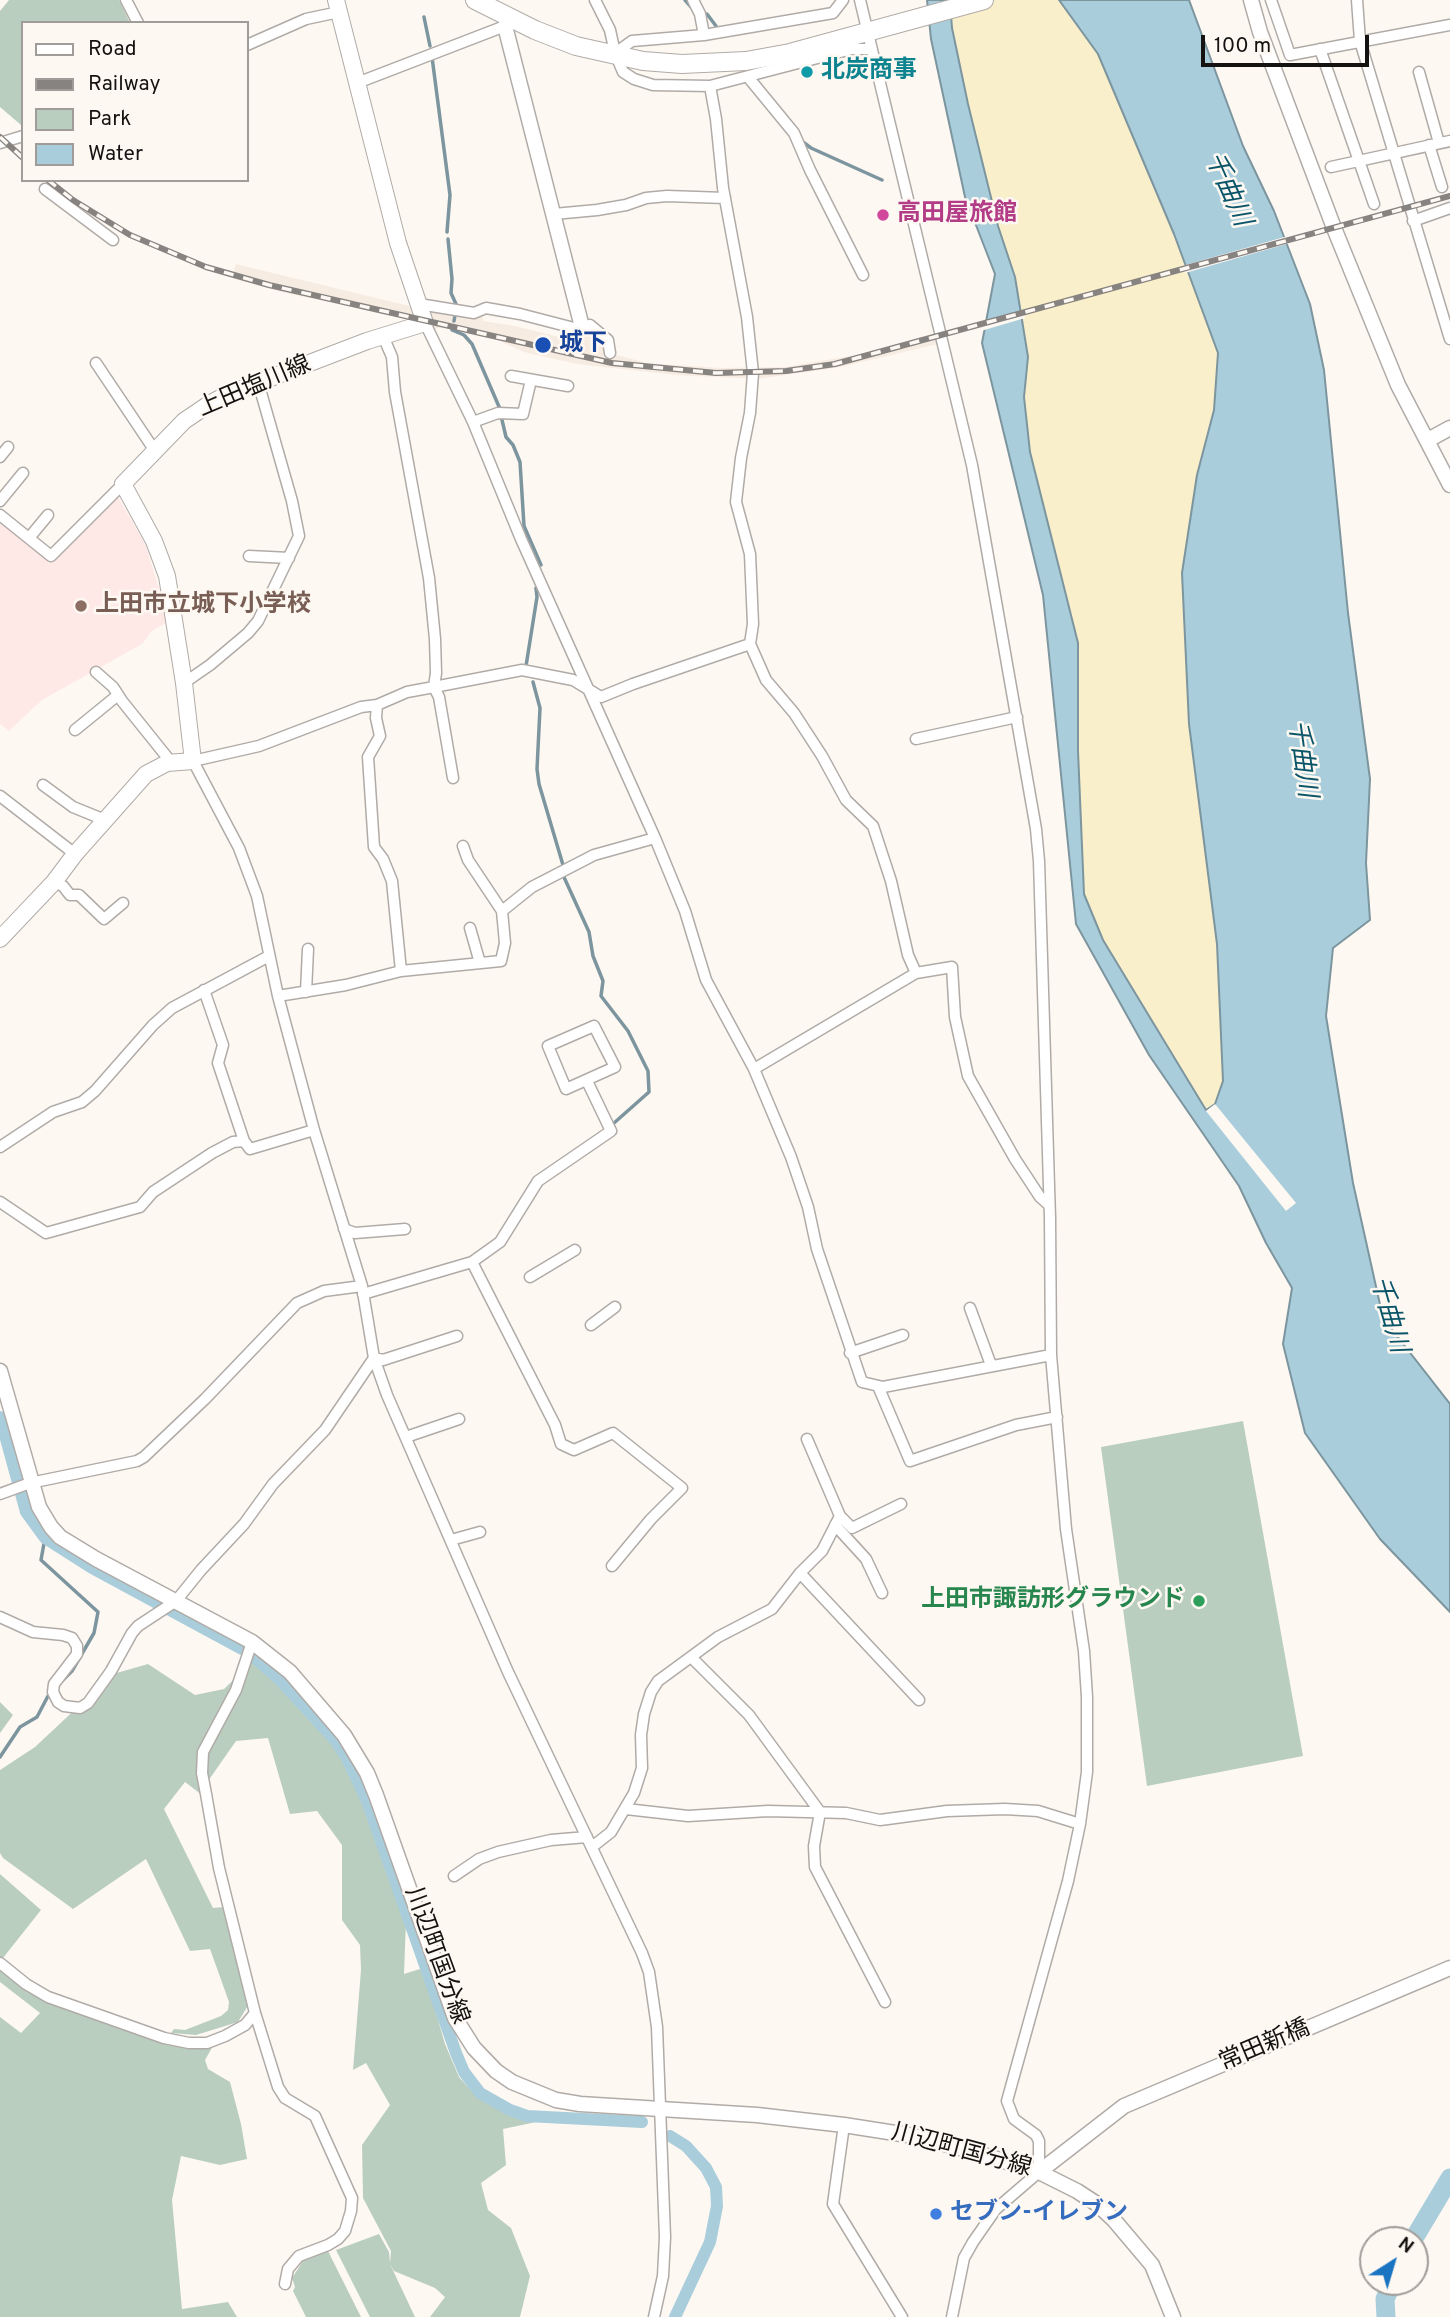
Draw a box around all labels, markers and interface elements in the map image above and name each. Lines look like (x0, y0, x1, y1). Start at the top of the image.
legend (21, 21, 248, 182)
scale bar (1205, 21, 1373, 65)
text: 100 m (1214, 33, 1271, 60)
text: Road (88, 36, 137, 63)
place label: 北炭商事 (821, 58, 917, 86)
marker: 北炭商事 (799, 64, 815, 80)
text: Railway (88, 71, 161, 98)
text: Park (88, 106, 131, 133)
text: Water (88, 141, 143, 168)
water label: 千曲川 (1196, 148, 1256, 232)
place label: 高田屋旅館 (897, 201, 1017, 229)
marker: 高田屋旅館 (875, 207, 891, 223)
place label: 城下 (559, 331, 607, 359)
marker: 城下 (533, 335, 553, 355)
street label: 上田塩川線 (194, 351, 316, 425)
place label: 上田市立城下小学校 (95, 592, 311, 620)
marker: 上田市立城下小学校 (73, 598, 89, 614)
water label: 千曲川 (1279, 718, 1321, 800)
water label: 千曲川 (1361, 1273, 1413, 1357)
place label: 上田市諏訪形グラウンド (921, 1587, 1185, 1615)
marker: 上田市諏訪形グラウンド (1191, 1593, 1207, 1609)
street label: 川辺町国分線 (397, 1883, 473, 2029)
street label: 常田新橋 (1215, 2015, 1315, 2079)
street label: 川辺町国分線 (888, 2119, 1034, 2185)
place label: セブン-イレブン (950, 2200, 1128, 2228)
marker: セブン-イレブン (928, 2206, 944, 2222)
north arrow (1359, 2226, 1429, 2296)
text: N (1393, 2232, 1418, 2260)

